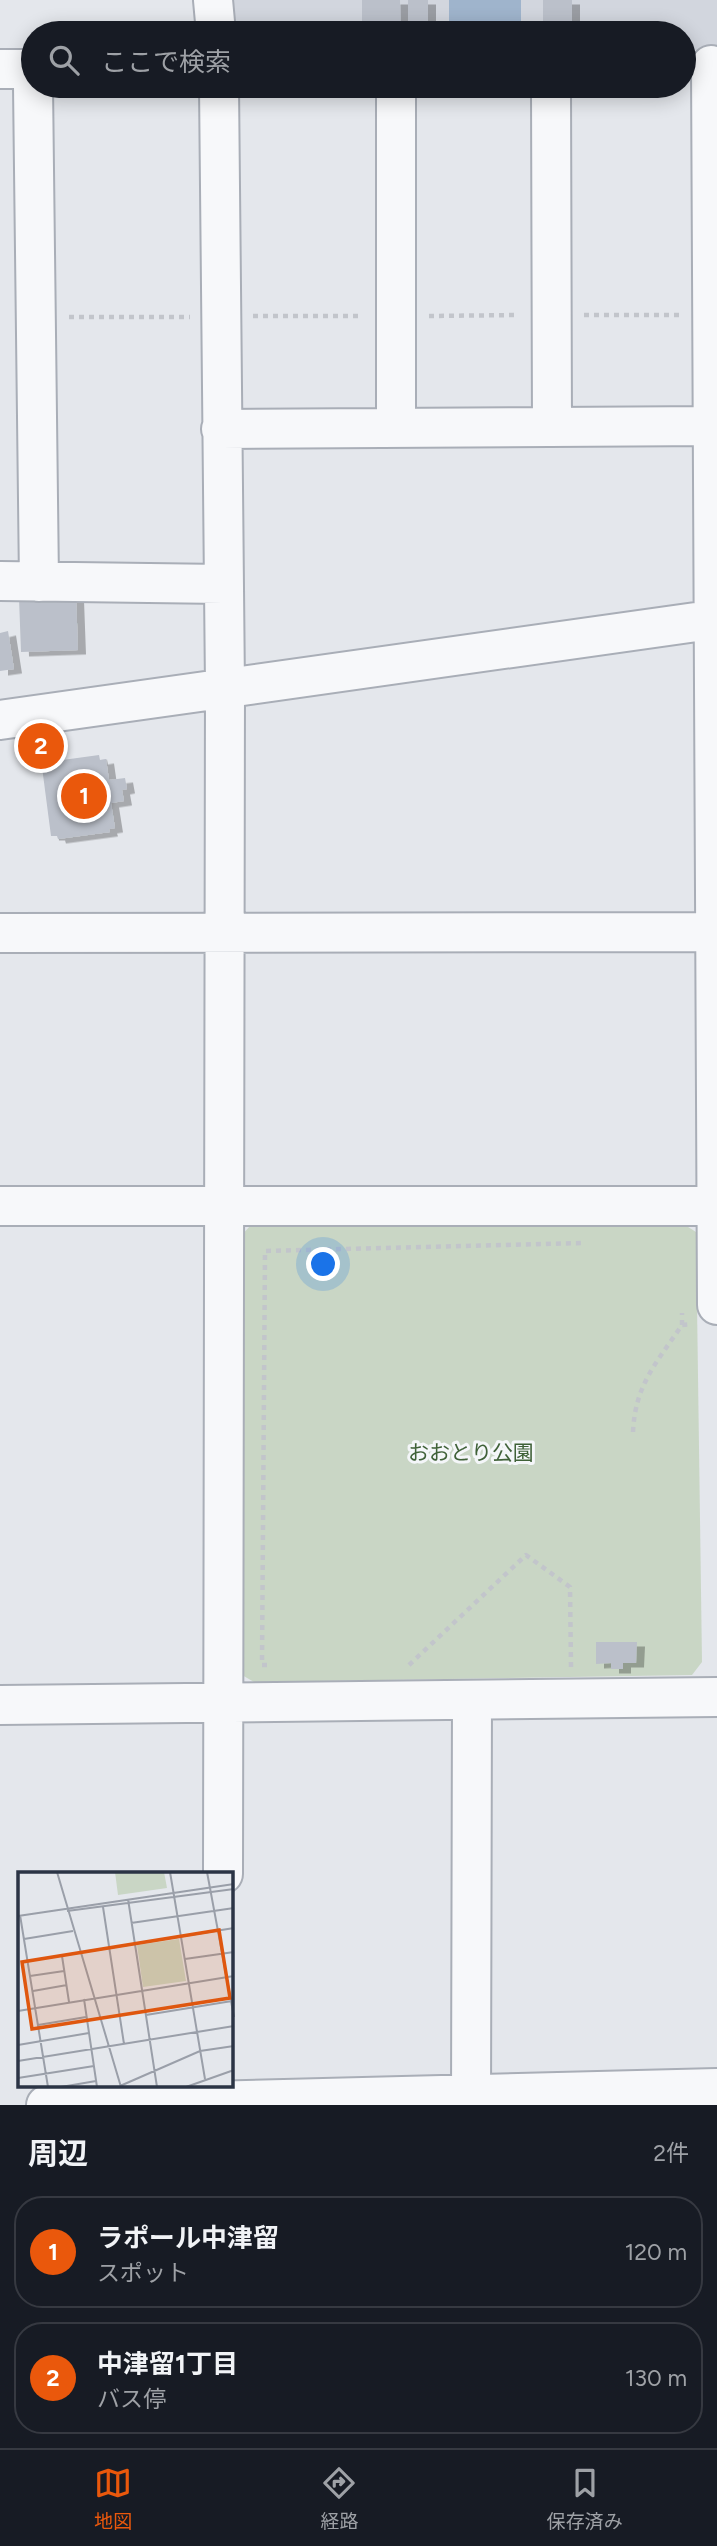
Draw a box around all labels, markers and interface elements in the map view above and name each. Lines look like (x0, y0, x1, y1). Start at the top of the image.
search box (21, 21, 696, 98)
icon: search (45, 41, 83, 79)
text: ここで検索 (101, 46, 231, 78)
pin: 2 (18, 720, 64, 772)
pin: 1 (61, 770, 107, 822)
your location (306, 1247, 340, 1281)
park label: おおとり公園 (408, 1440, 534, 1465)
inset map (18, 1872, 233, 2088)
text: 周辺 (28, 2135, 88, 2172)
text: 2件 (653, 2139, 689, 2167)
text: ラポール中津留 (97, 2222, 279, 2254)
text: 1 (48, 2238, 58, 2266)
text: 120 m (625, 2238, 687, 2266)
text: スポット (97, 2259, 189, 2287)
text: 中津留1丁目 (97, 2348, 238, 2380)
text: 2 (46, 2364, 60, 2392)
text: 130 m (625, 2364, 687, 2392)
text: バス停 (97, 2385, 166, 2413)
tab: 地図 (94, 2464, 132, 2533)
tab: 経路 (320, 2464, 359, 2533)
tab: 保存済み (547, 2464, 623, 2533)

